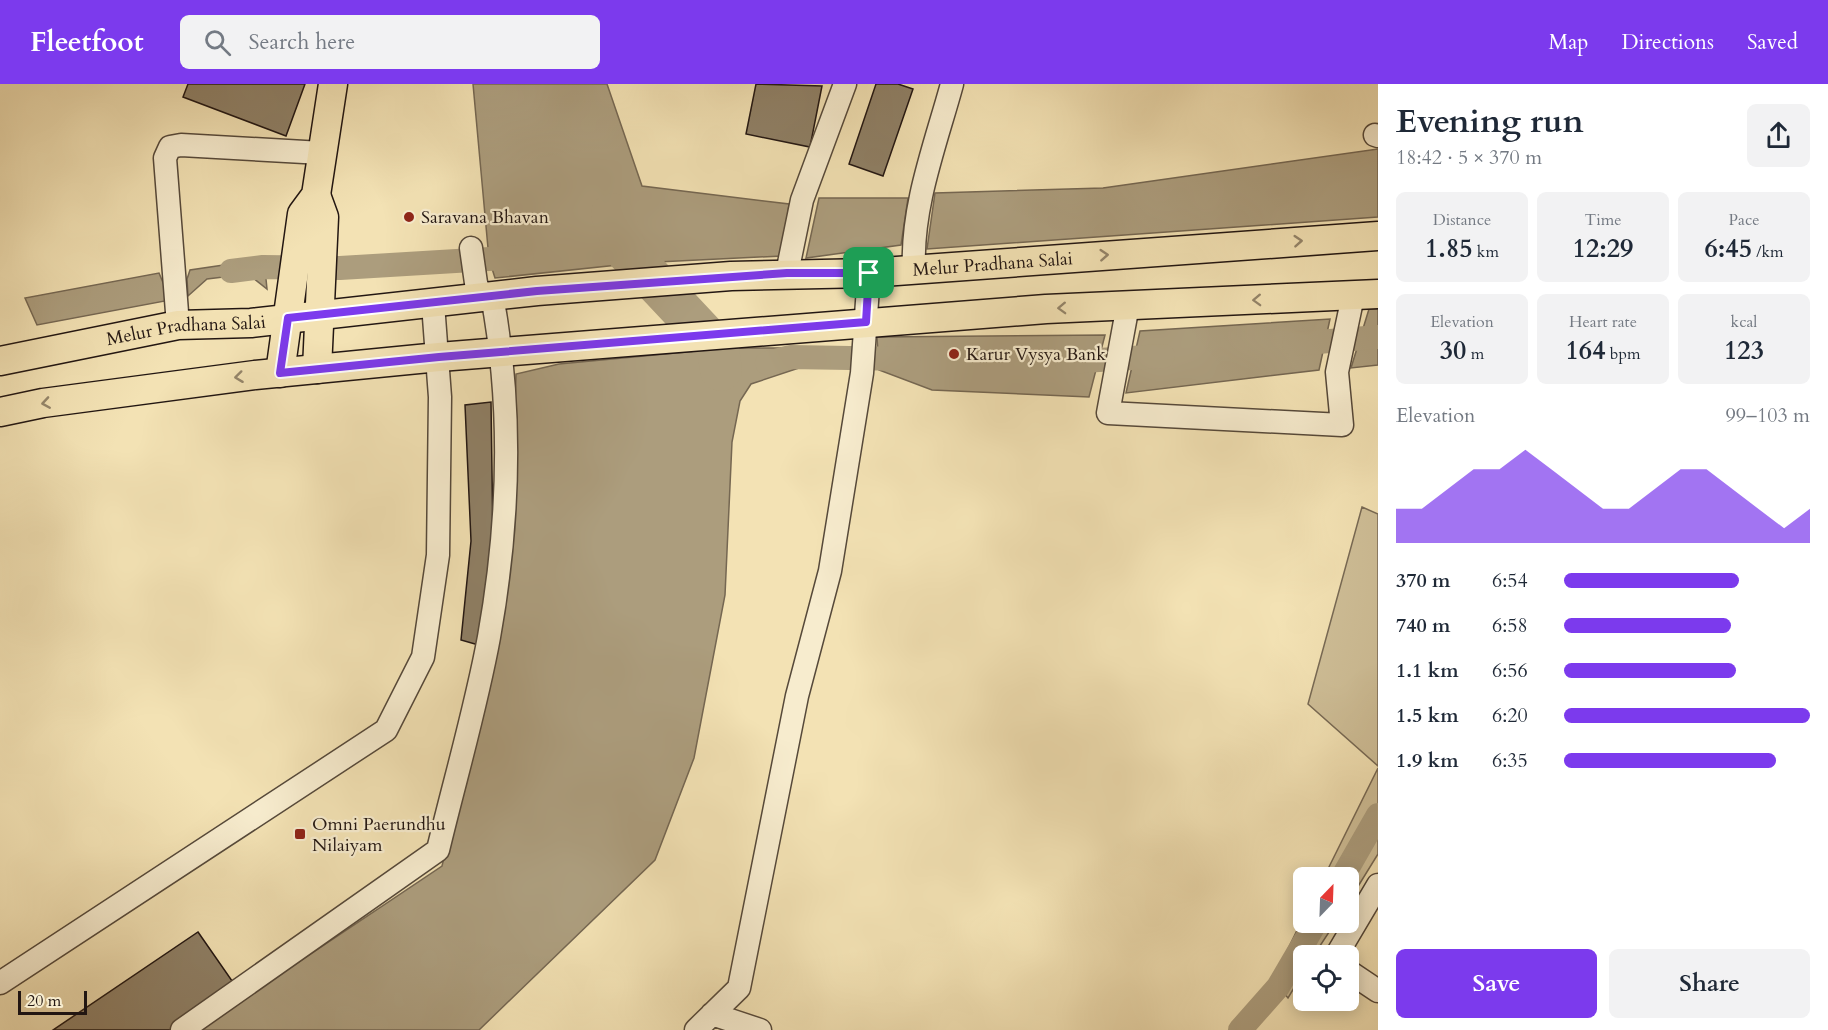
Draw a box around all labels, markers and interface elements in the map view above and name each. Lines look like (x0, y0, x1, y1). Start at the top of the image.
search box (180, 15, 600, 69)
text: Fleetfoot (30, 23, 144, 61)
icon: search (201, 26, 234, 59)
text: Search here (249, 27, 355, 57)
text: Map (1548, 28, 1588, 57)
text: Directions (1621, 28, 1714, 57)
text: Saved (1747, 28, 1798, 57)
text: Evening run (1396, 99, 1584, 144)
button: share (1747, 104, 1810, 167)
text: 18:42 · 5 × 370 m (1396, 144, 1542, 171)
place label: Saravana Bhavan (421, 205, 550, 230)
text: Distance (1433, 209, 1491, 231)
text: Time (1584, 209, 1622, 231)
text: Pace (1729, 209, 1759, 231)
marker: Saravana Bhavan (402, 210, 416, 224)
text: 1.85 (1425, 231, 1473, 266)
text: 12:29 (1573, 231, 1633, 266)
text: 6:45 (1704, 231, 1752, 266)
one-way arrow (1294, 234, 1303, 247)
text: km (1473, 241, 1499, 263)
text: /km (1752, 241, 1784, 263)
street label: Melur Pradhana Salai (912, 246, 1074, 282)
pin (843, 247, 894, 298)
one-way arrow (1099, 249, 1108, 262)
icon: arrive (852, 256, 885, 289)
one-way arrow (1252, 293, 1261, 306)
one-way arrow (1057, 301, 1066, 314)
street label: Melur Pradhana Salai (104, 309, 267, 352)
text: Elevation (1430, 311, 1494, 333)
text: Heart rate (1569, 311, 1637, 333)
text: kcal (1731, 311, 1757, 333)
text: 30 (1440, 333, 1466, 368)
text: 164 (1566, 333, 1606, 368)
text: 123 (1724, 333, 1764, 368)
place label: Karur Vysya Bank (966, 342, 1106, 367)
text: m (1466, 343, 1484, 365)
text: bpm (1606, 343, 1640, 365)
marker: Karur Vysya Bank (947, 347, 961, 361)
one-way arrow (235, 371, 244, 383)
one-way arrow (41, 396, 51, 409)
text: Elevation (1396, 402, 1475, 429)
text: 99–103 m (1725, 402, 1810, 429)
text: 370 m (1396, 567, 1451, 594)
text: 6:54 (1492, 567, 1528, 594)
text: 740 m (1396, 612, 1451, 639)
text: 6:58 (1492, 612, 1528, 639)
text: 1.1 km (1396, 657, 1459, 684)
text: 6:56 (1492, 657, 1528, 684)
text: 1.5 km (1396, 702, 1459, 729)
text: 6:20 (1492, 702, 1528, 729)
text: 1.9 km (1396, 747, 1459, 774)
text: 6:35 (1492, 747, 1528, 774)
place label: Omni Paerundhu Nilaiyam (312, 812, 446, 858)
marker: Omni Paerundhu Nilaiyam (293, 827, 307, 841)
north arrow (1293, 867, 1359, 933)
map controls (1293, 867, 1359, 1011)
button: locate (1293, 945, 1359, 1011)
button: Save (1396, 949, 1597, 1018)
button: Share (1609, 949, 1810, 1018)
scale bar (18, 988, 87, 1016)
text: 20 m (27, 990, 61, 1012)

